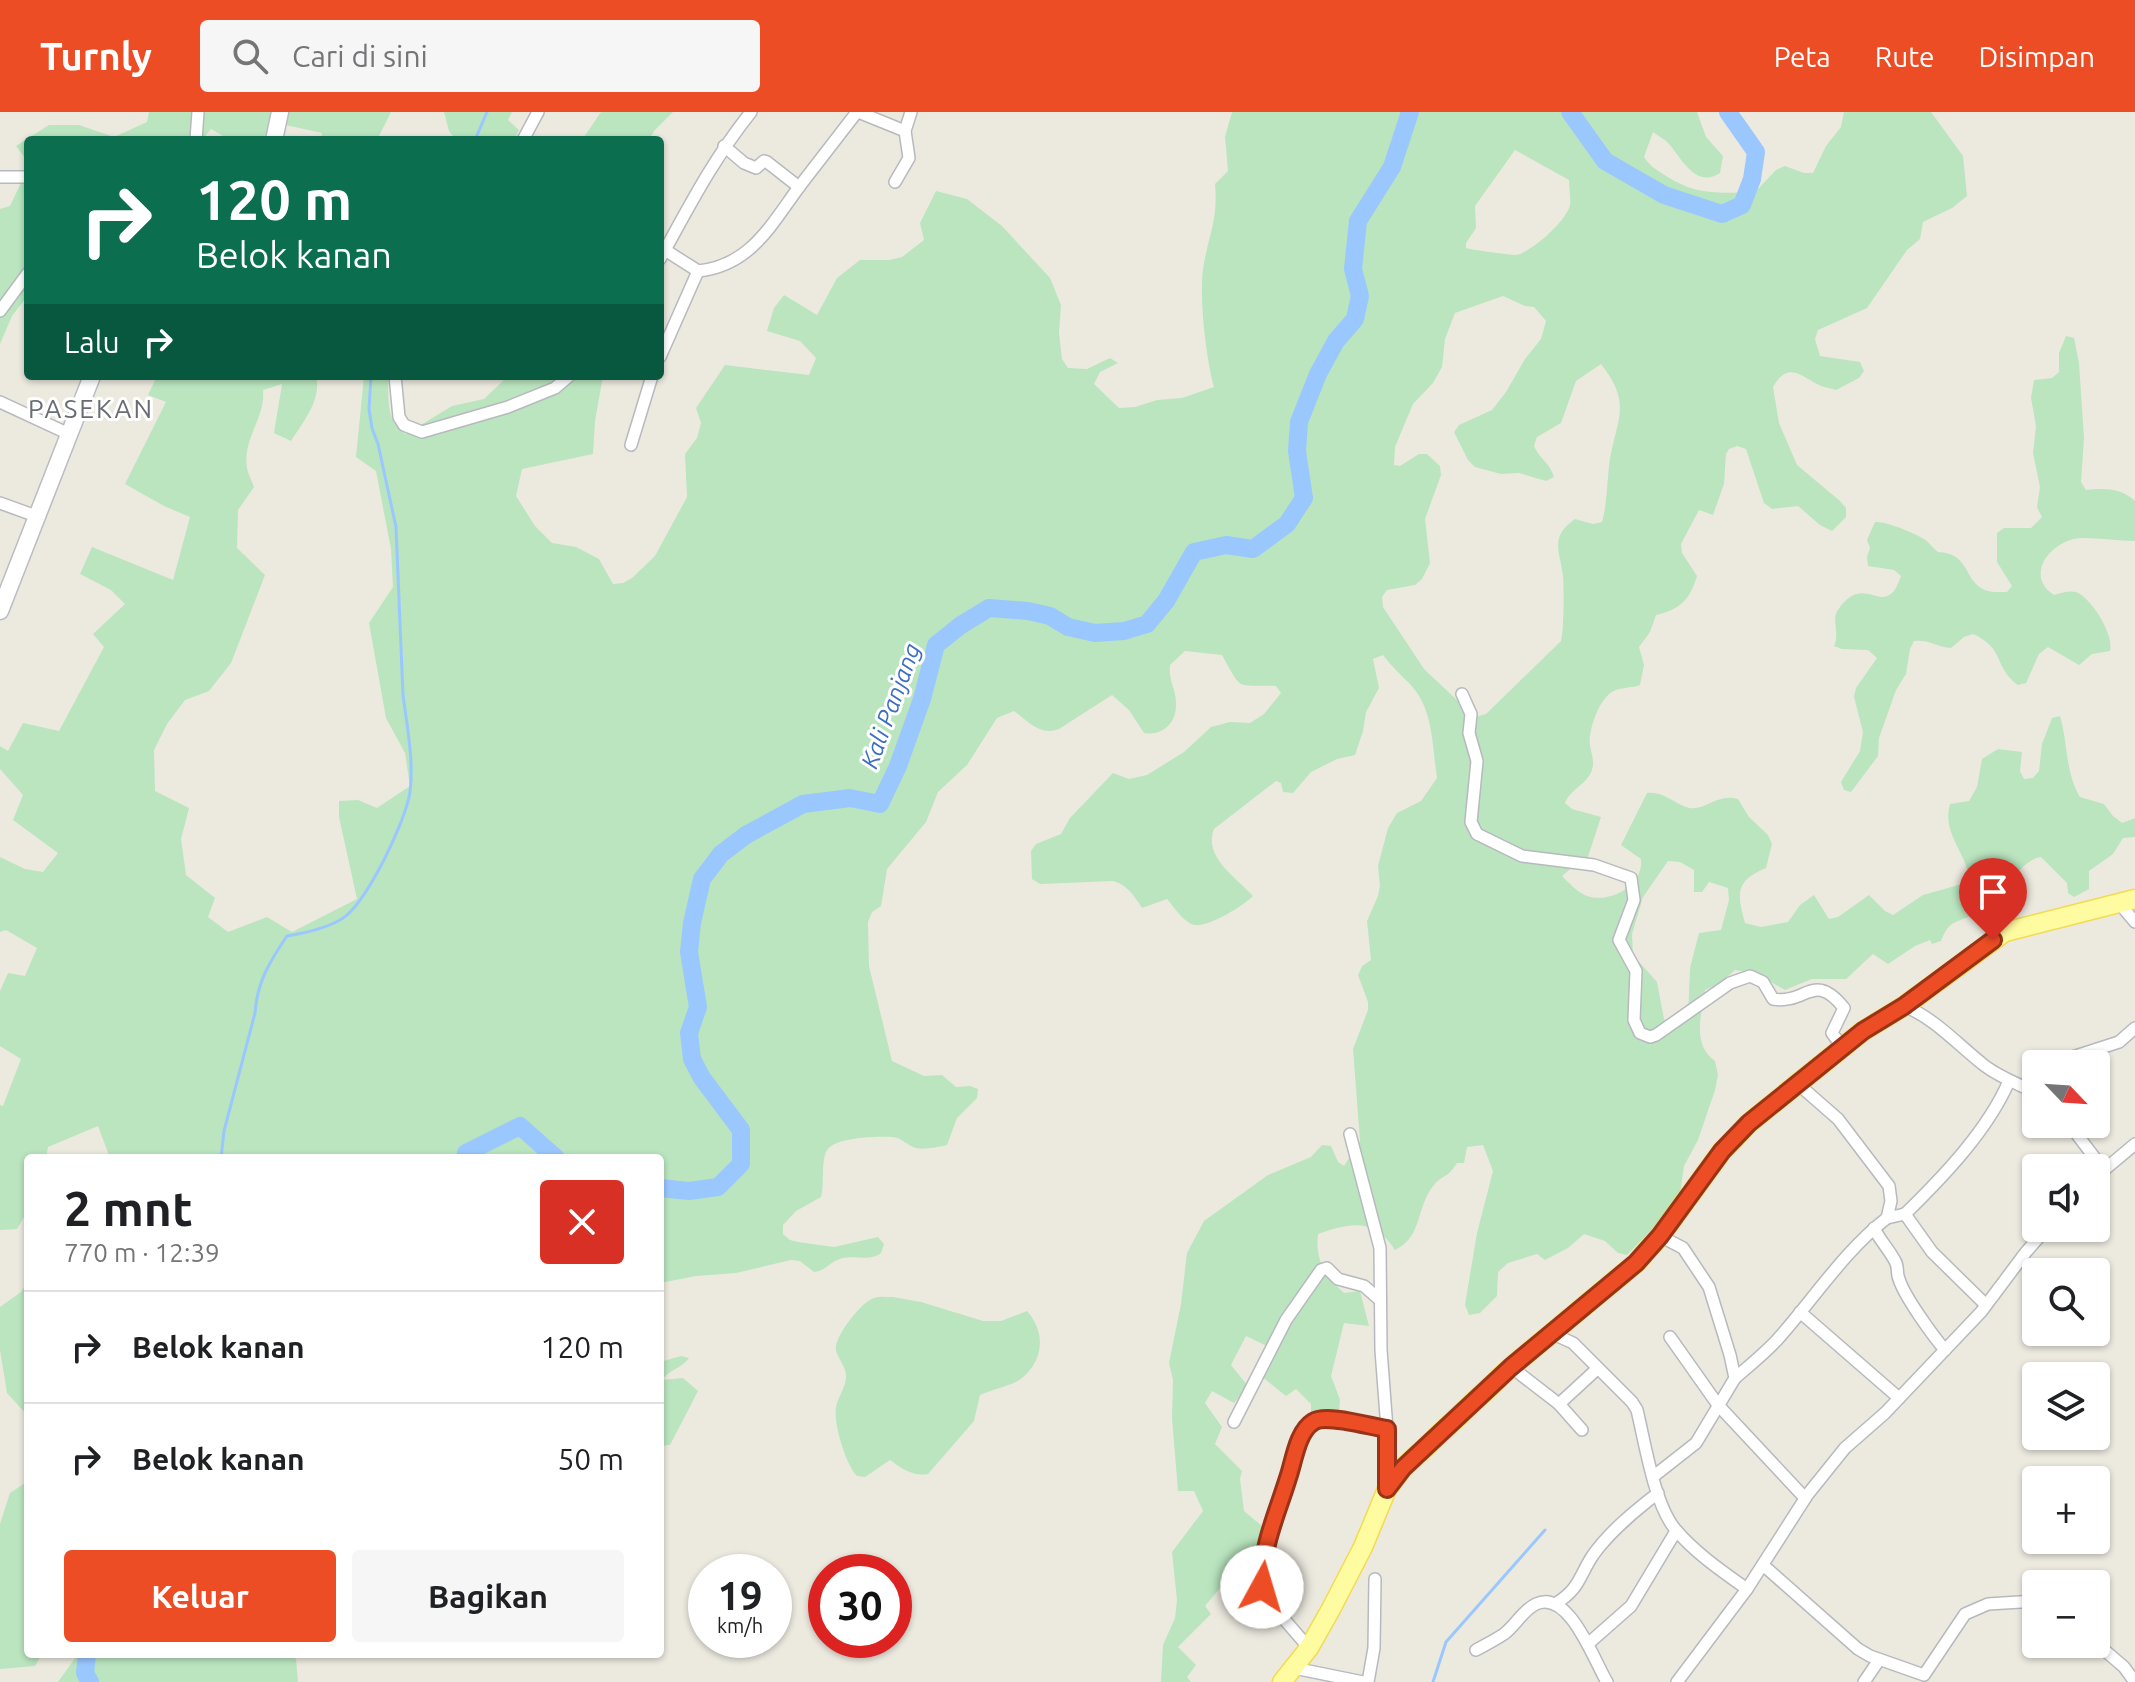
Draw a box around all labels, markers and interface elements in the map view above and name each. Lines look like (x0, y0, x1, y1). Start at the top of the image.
search box (200, 20, 760, 92)
icon: search (228, 34, 272, 78)
text: Turnly (40, 35, 152, 77)
text: Cari di sini (292, 39, 428, 73)
text: Peta (1774, 41, 1831, 72)
text: Rute (1875, 41, 1935, 72)
text: Disimpan (1979, 41, 2095, 72)
icon: right (64, 168, 168, 272)
text: 120 m (196, 168, 352, 231)
text: Belok kanan (196, 234, 392, 275)
icon: right (136, 320, 180, 364)
text: Lalu (64, 325, 120, 359)
district label: PASEKAN (28, 394, 154, 423)
water label: Kali Panjang (855, 640, 926, 772)
pin (1959, 858, 2027, 940)
icon: arrive (1971, 870, 2015, 914)
north arrow (2022, 1050, 2110, 1138)
map controls (2022, 1050, 2110, 1658)
button: sound (2022, 1154, 2110, 1242)
button: close (540, 1180, 624, 1264)
text: 2 mnt (64, 1181, 193, 1235)
text: 770 m · 12:39 (64, 1238, 220, 1267)
button: search (2022, 1258, 2110, 1346)
icon: right (64, 1325, 108, 1369)
text: Belok kanan (132, 1330, 305, 1364)
text: 120 m (540, 1330, 624, 1364)
button: layers (2022, 1362, 2110, 1450)
icon: right (64, 1437, 108, 1481)
text: Belok kanan (132, 1442, 305, 1476)
text: 50 m (557, 1442, 624, 1476)
button: + (2022, 1466, 2110, 1554)
position arrow (1220, 1545, 1304, 1629)
button: Keluar (64, 1550, 336, 1642)
button: Bagikan (352, 1550, 624, 1642)
speed limit sign: 30 (808, 1554, 912, 1658)
button: − (2022, 1570, 2110, 1658)
text: 19 (717, 1573, 763, 1618)
text: km/h (717, 1614, 763, 1637)

